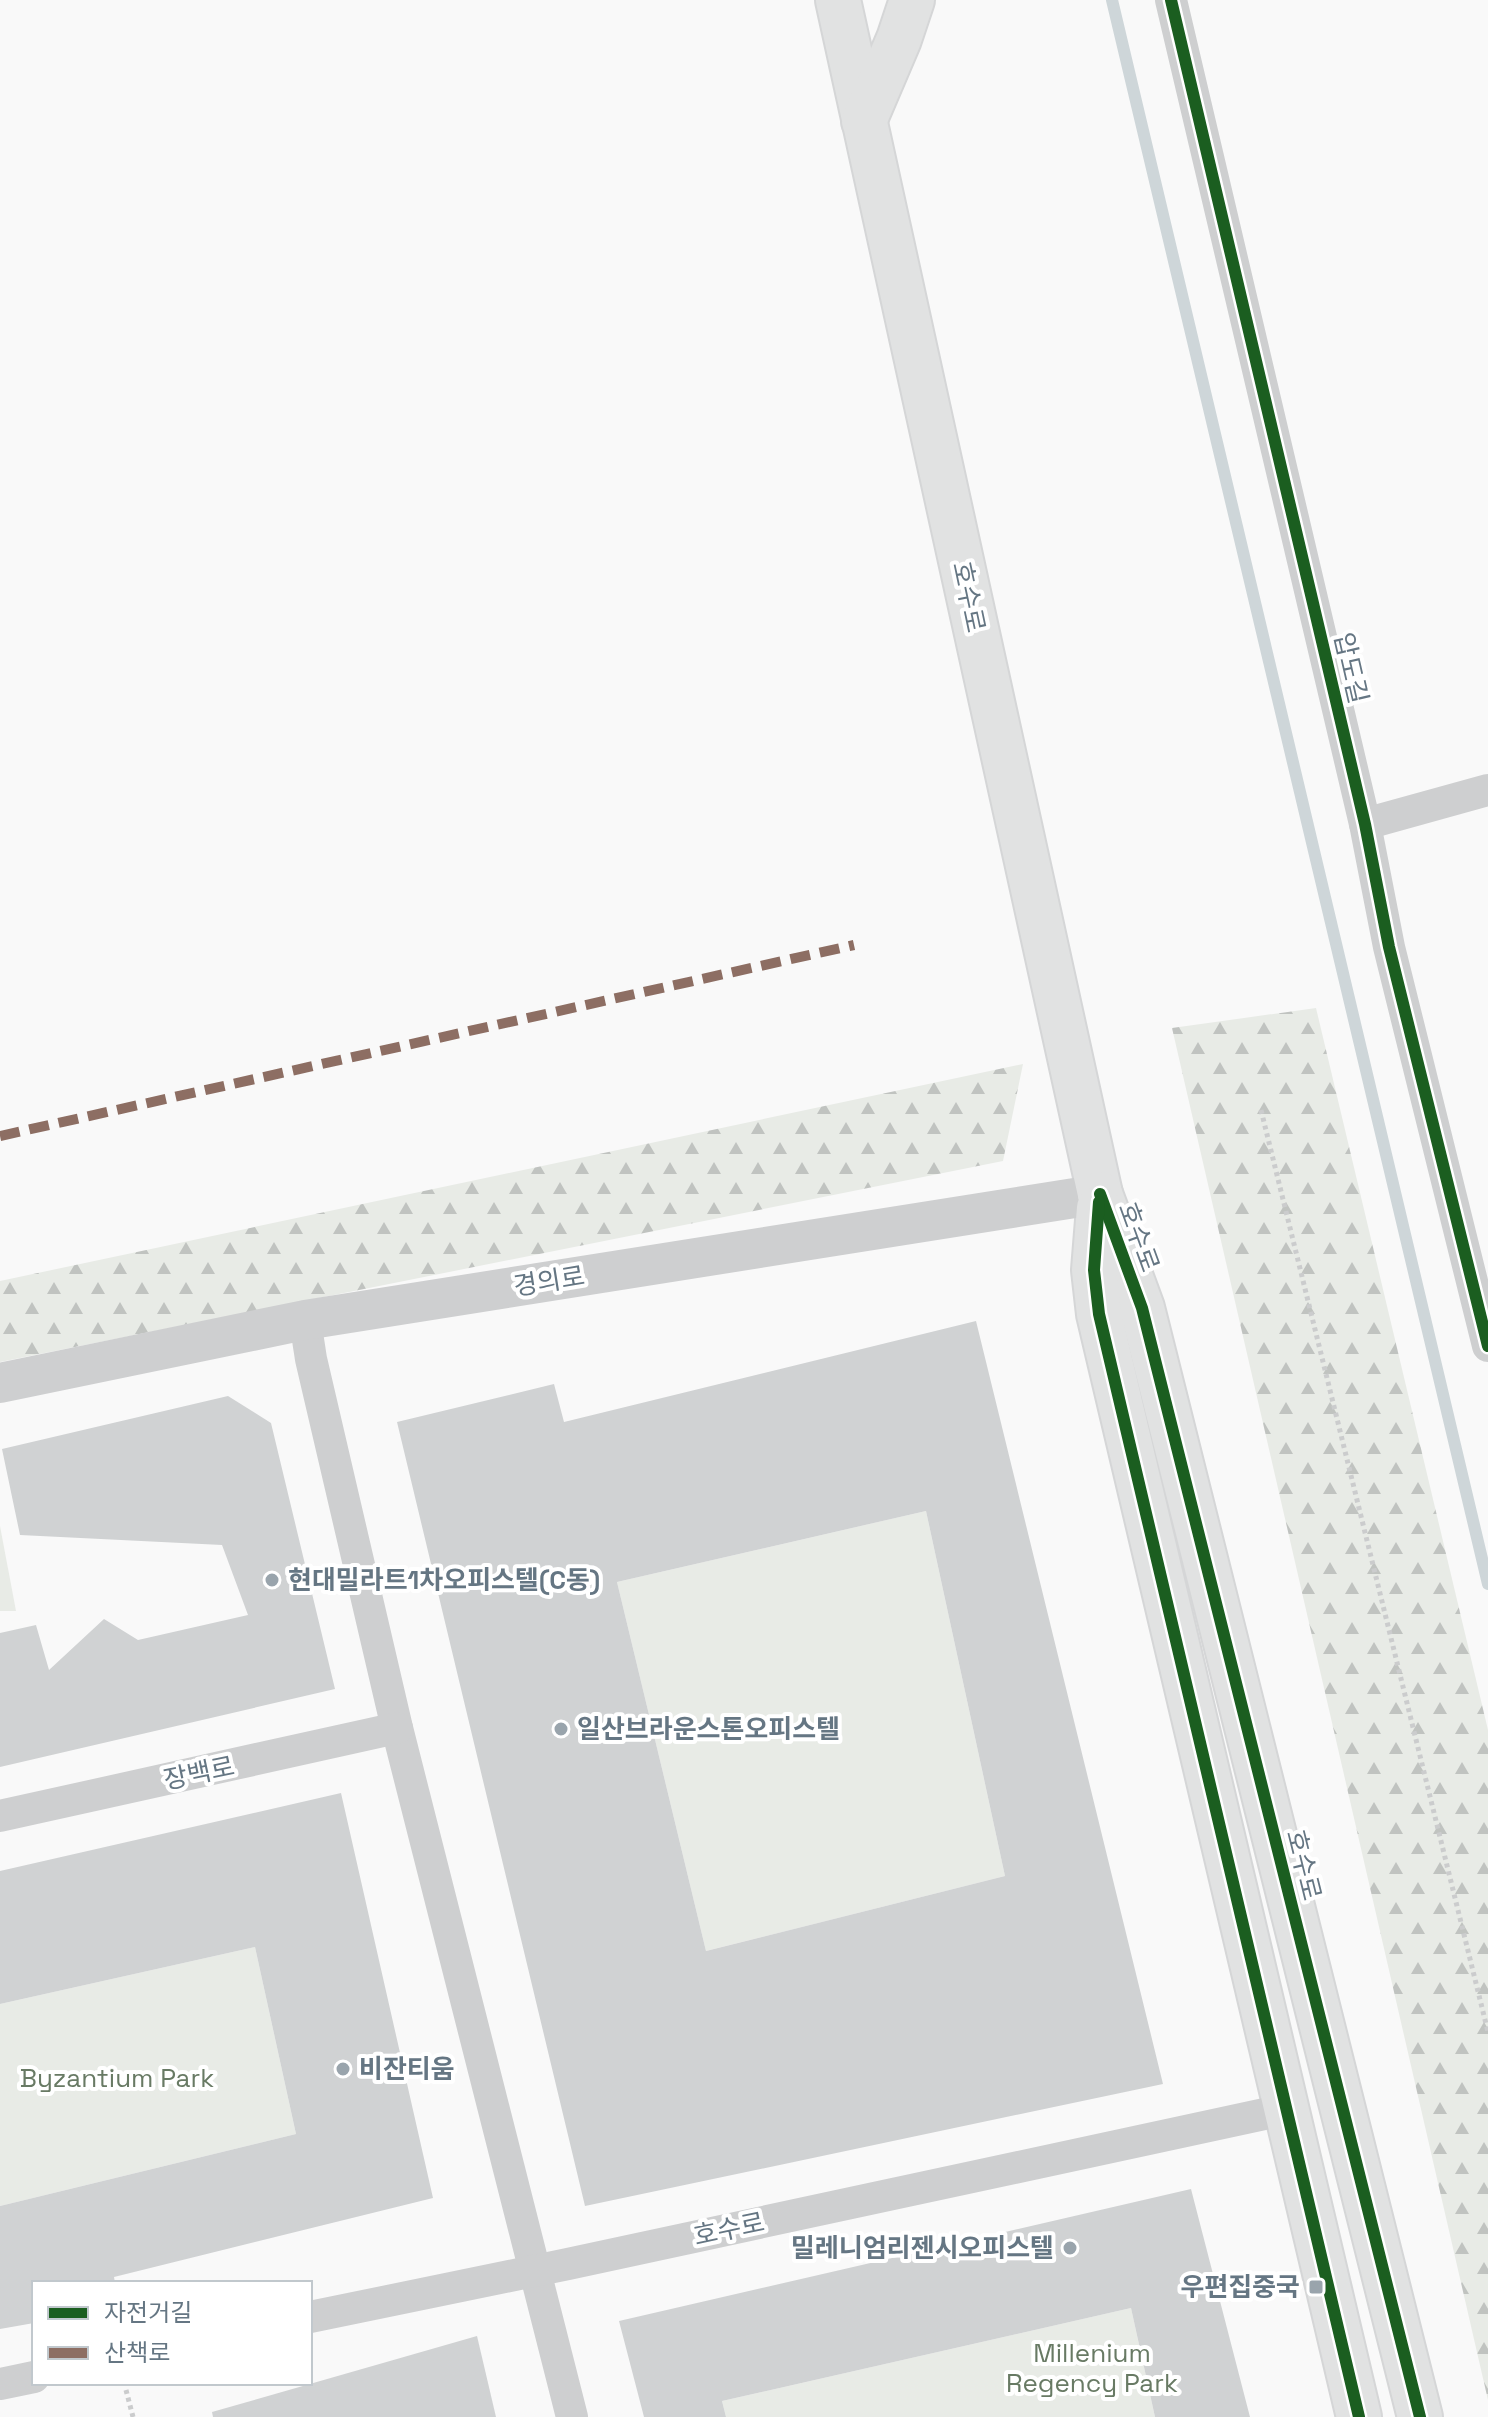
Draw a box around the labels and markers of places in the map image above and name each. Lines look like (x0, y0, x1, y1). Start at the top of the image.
place label: 현대밀라트1차오피스텔(C동) (288, 1563, 600, 1597)
marker: 현대밀라트1차오피스텔(C동) (263, 1571, 281, 1589)
place label: 일산브라운스톤오피스텔 (577, 1712, 840, 1746)
marker: 일산브라운스톤오피스텔 (552, 1720, 570, 1738)
place label: 비잔티움 (359, 2052, 455, 2086)
marker: 비잔티움 (334, 2060, 352, 2078)
place label: 밀레니엄리젠시오피스텔 (791, 2231, 1054, 2265)
marker: 밀레니엄리젠시오피스텔 (1061, 2239, 1079, 2257)
place label: 우편집중국 (1180, 2270, 1300, 2304)
marker: 우편집중국 (1307, 2278, 1325, 2296)

